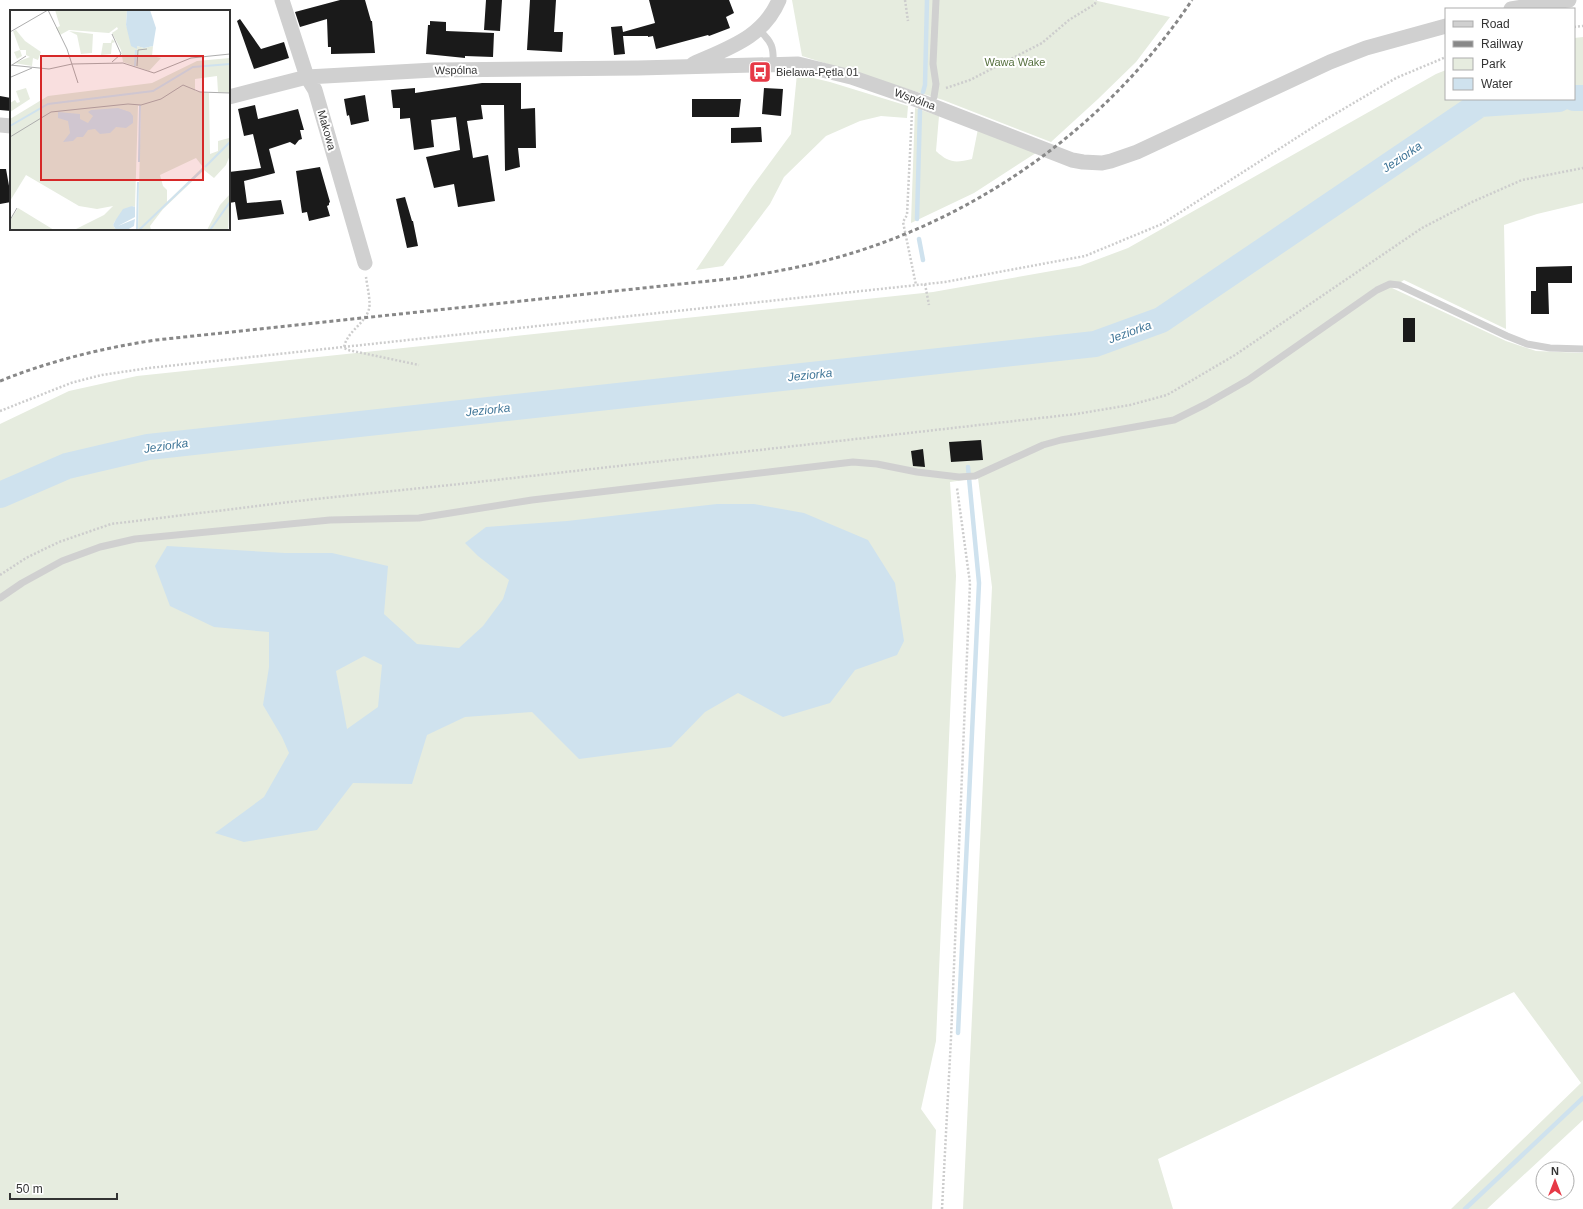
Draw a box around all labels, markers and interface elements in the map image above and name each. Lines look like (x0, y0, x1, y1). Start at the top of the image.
legend (1445, 8, 1575, 100)
inset map (10, 10, 230, 230)
text: Road (1481, 17, 1510, 31)
text: Railway (1481, 37, 1523, 51)
park label: Wawa Wake (985, 56, 1045, 68)
text: Park (1481, 57, 1507, 71)
bus stop icon: Bielawa-Pętla 01 (747, 59, 773, 85)
street label: Wspólna (435, 64, 478, 76)
place label: Bielawa-Pętla 01 (776, 66, 859, 78)
text: Water (1481, 77, 1513, 91)
street label: Wspólna (893, 86, 938, 112)
street label: Makowa (316, 109, 339, 152)
water label: Jeziorka (1379, 139, 1425, 176)
water label: Jeziorka (1106, 318, 1154, 347)
water label: Jeziorka (786, 366, 833, 384)
water label: Jeziorka (464, 401, 511, 419)
water label: Jeziorka (142, 436, 189, 456)
north arrow (1535, 1161, 1575, 1201)
text: N (1551, 1165, 1559, 1177)
scale bar (10, 1175, 117, 1201)
text: 50 m (16, 1182, 43, 1196)

